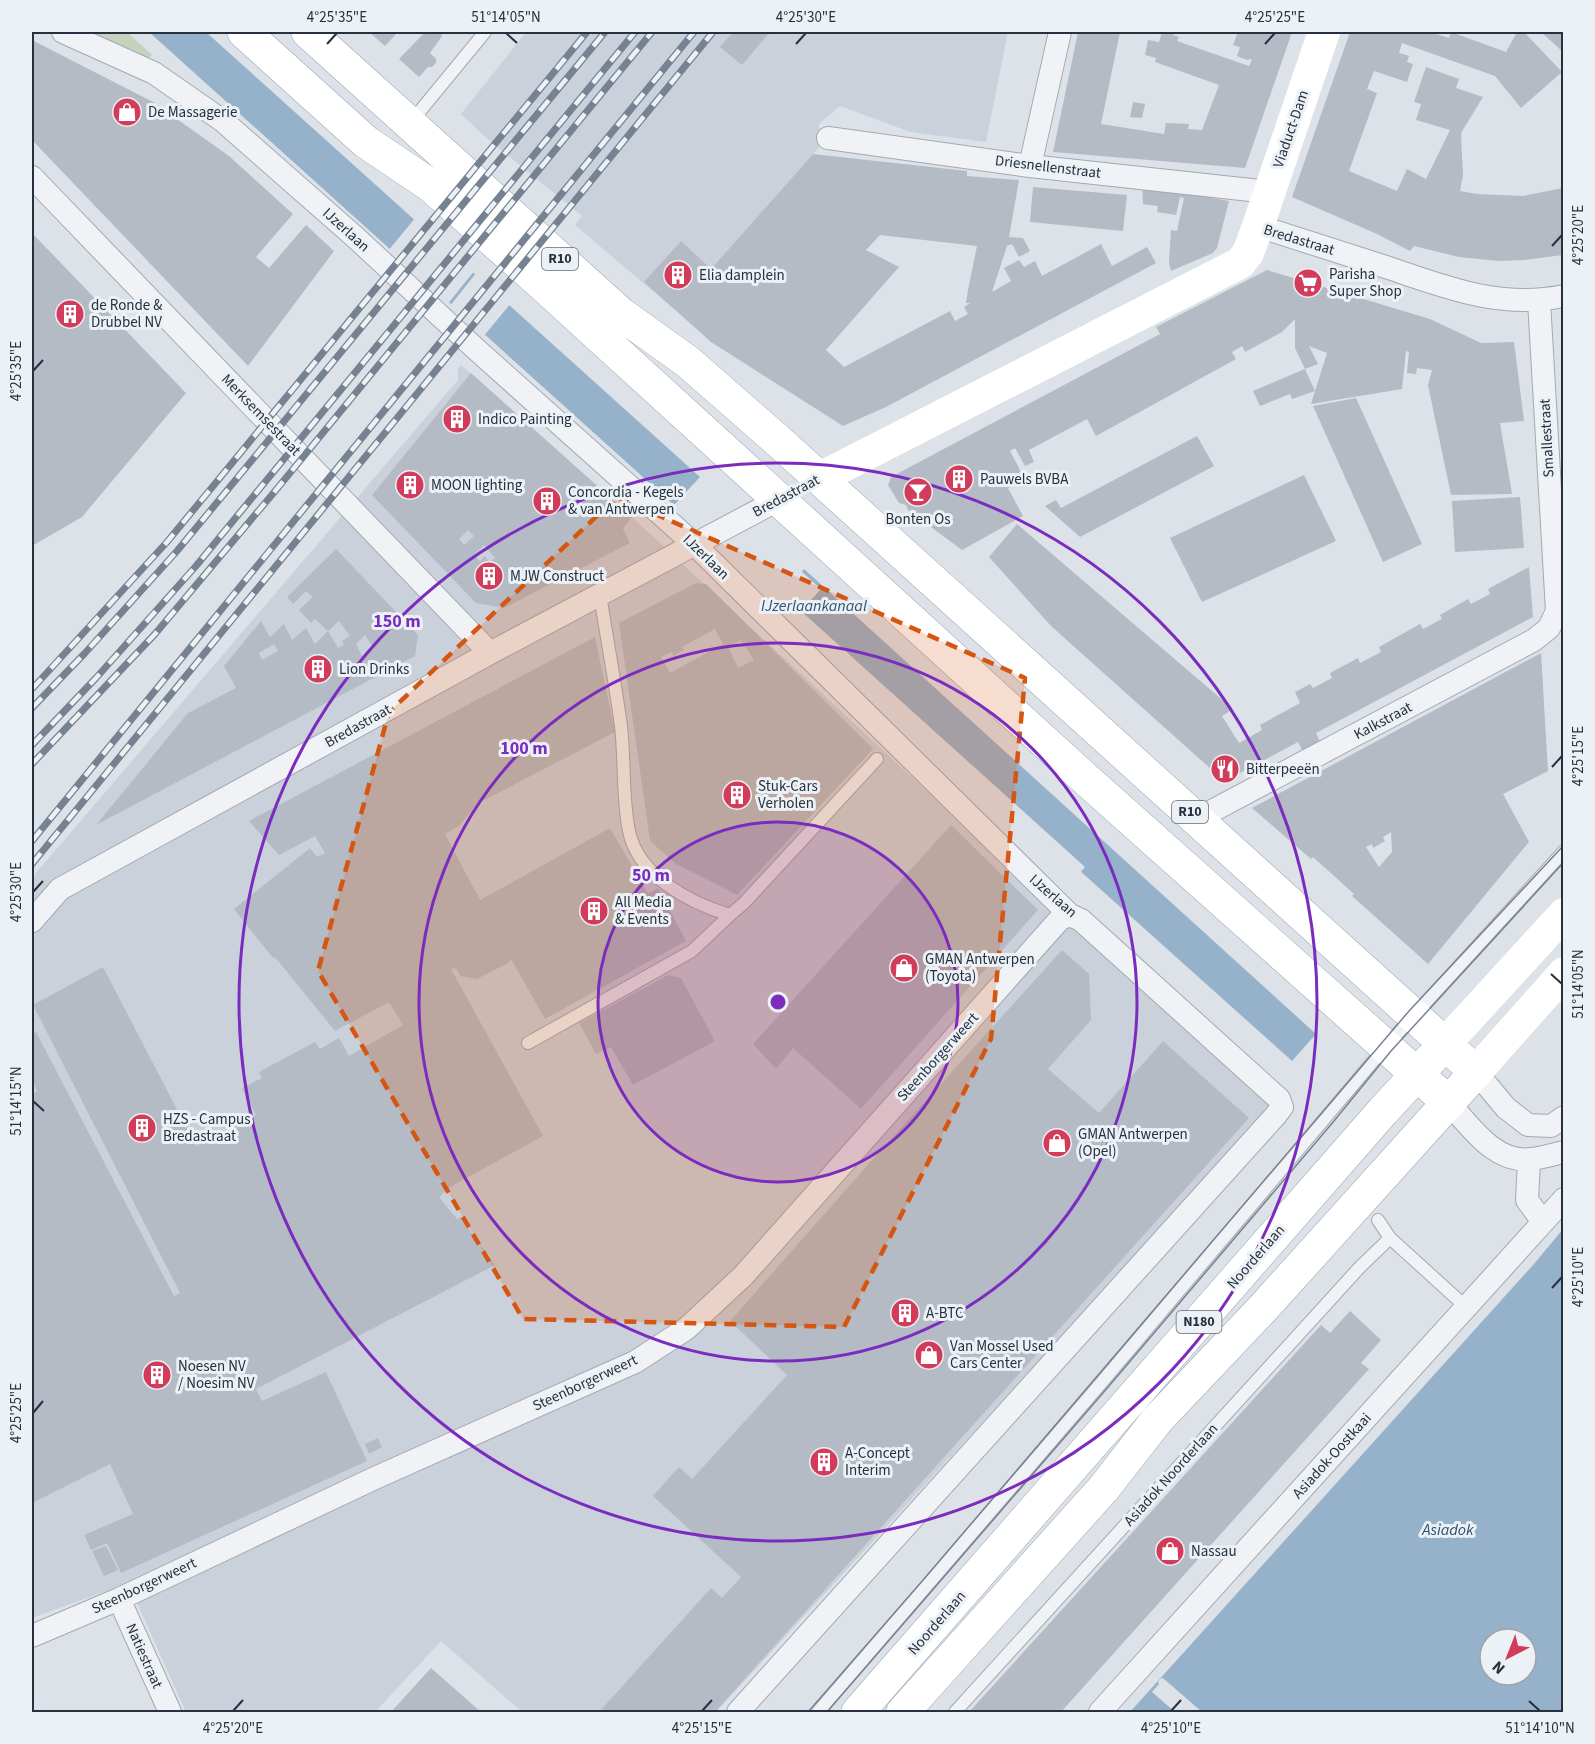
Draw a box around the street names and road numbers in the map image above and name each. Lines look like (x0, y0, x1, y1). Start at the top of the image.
street label: Viaduct-Dam (1268, 87, 1314, 171)
street label: Driesnellenstraat (994, 150, 1102, 184)
street label: IJzerlaan (318, 203, 374, 257)
street label: Bredastraat (1261, 219, 1337, 261)
road number: R10 (542, 248, 578, 270)
street label: Merksemsestraat (216, 369, 306, 461)
street label: Smallestraat (1534, 398, 1560, 478)
street label: Bredastraat (749, 470, 823, 522)
street label: IJzerlaan (678, 530, 734, 584)
street label: Kalkstraat (1350, 697, 1416, 745)
street label: Bredastraat (321, 699, 395, 753)
road number: R10 (1172, 801, 1208, 823)
street label: IJzerlaan (1025, 869, 1081, 923)
street label: Steenborgerweert (892, 1008, 984, 1106)
street label: Noorderlaan (1222, 1220, 1290, 1294)
road number: N180 (1176, 1311, 1222, 1333)
street label: Steenborgerweert (529, 1350, 641, 1416)
street label: Asiadok-Oostkaai (1288, 1408, 1376, 1504)
street label: Asiadok Noorderlaan (1119, 1419, 1223, 1531)
street label: Steenborgerweert (88, 1553, 200, 1619)
street label: Noorderlaan (903, 1586, 971, 1660)
street label: Natiestraat (120, 1620, 168, 1692)

